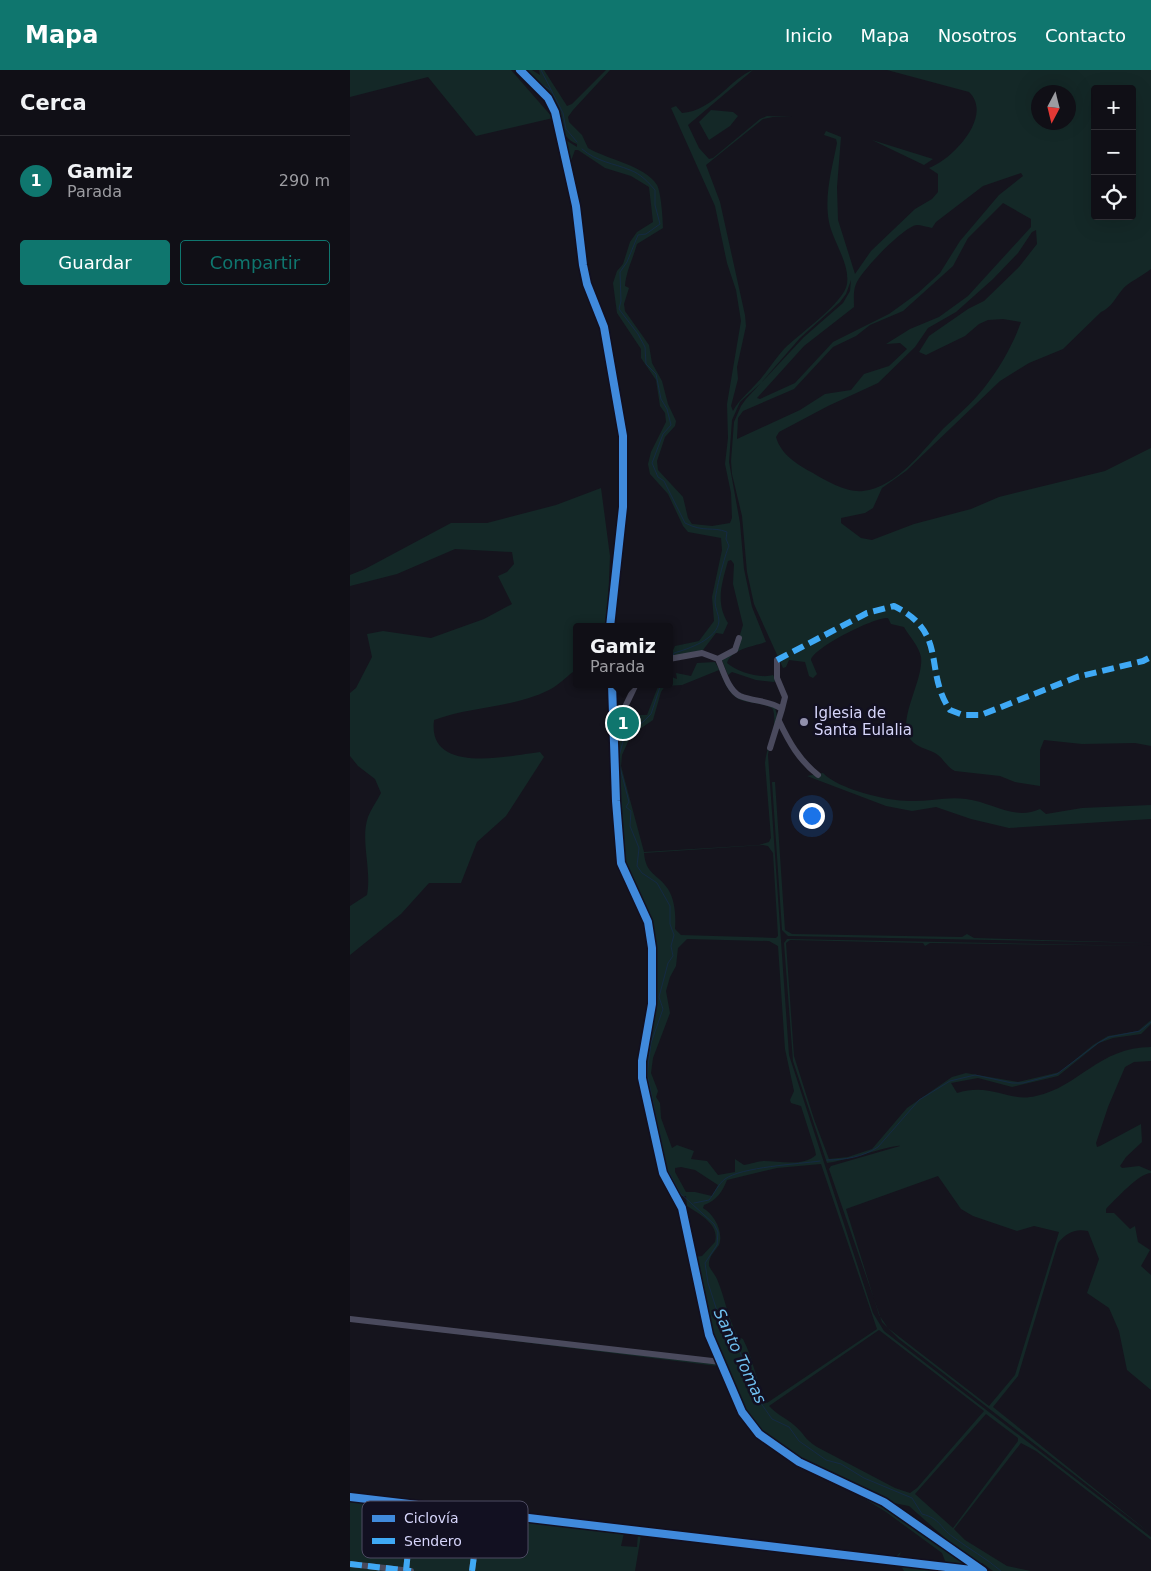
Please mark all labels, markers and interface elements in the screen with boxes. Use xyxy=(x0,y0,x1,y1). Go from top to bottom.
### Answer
text: Mapa xyxy=(25,21,98,49)
text: Inicio xyxy=(785,25,833,46)
text: Mapa xyxy=(861,25,910,46)
text: Nosotros xyxy=(938,25,1017,46)
text: Contacto xyxy=(1045,25,1126,46)
north arrow xyxy=(1031,85,1076,130)
map controls xyxy=(1091,85,1136,220)
button: + xyxy=(1091,85,1136,130)
text: Cerca xyxy=(20,91,87,115)
button: − xyxy=(1091,130,1136,175)
text: Gamiz xyxy=(67,160,133,182)
text: 1 xyxy=(30,171,42,190)
text: 290 m xyxy=(279,171,330,190)
button: locate xyxy=(1091,175,1136,220)
text: Parada xyxy=(67,182,122,201)
button: Guardar xyxy=(20,240,170,285)
button: Compartir xyxy=(180,240,330,285)
popup xyxy=(573,623,673,688)
text: Gamiz xyxy=(590,635,656,657)
text: Parada xyxy=(590,657,645,676)
pin: 1 xyxy=(607,704,639,742)
place label: Iglesia de Santa Eulalia xyxy=(814,704,912,739)
marker: Iglesia de Santa Eulalia xyxy=(798,716,810,728)
your location xyxy=(799,803,825,829)
water label: Santo Tomas xyxy=(710,1306,770,1406)
legend xyxy=(362,1501,528,1558)
text: Ciclovía xyxy=(404,1510,459,1526)
text: Sendero xyxy=(404,1533,462,1549)

